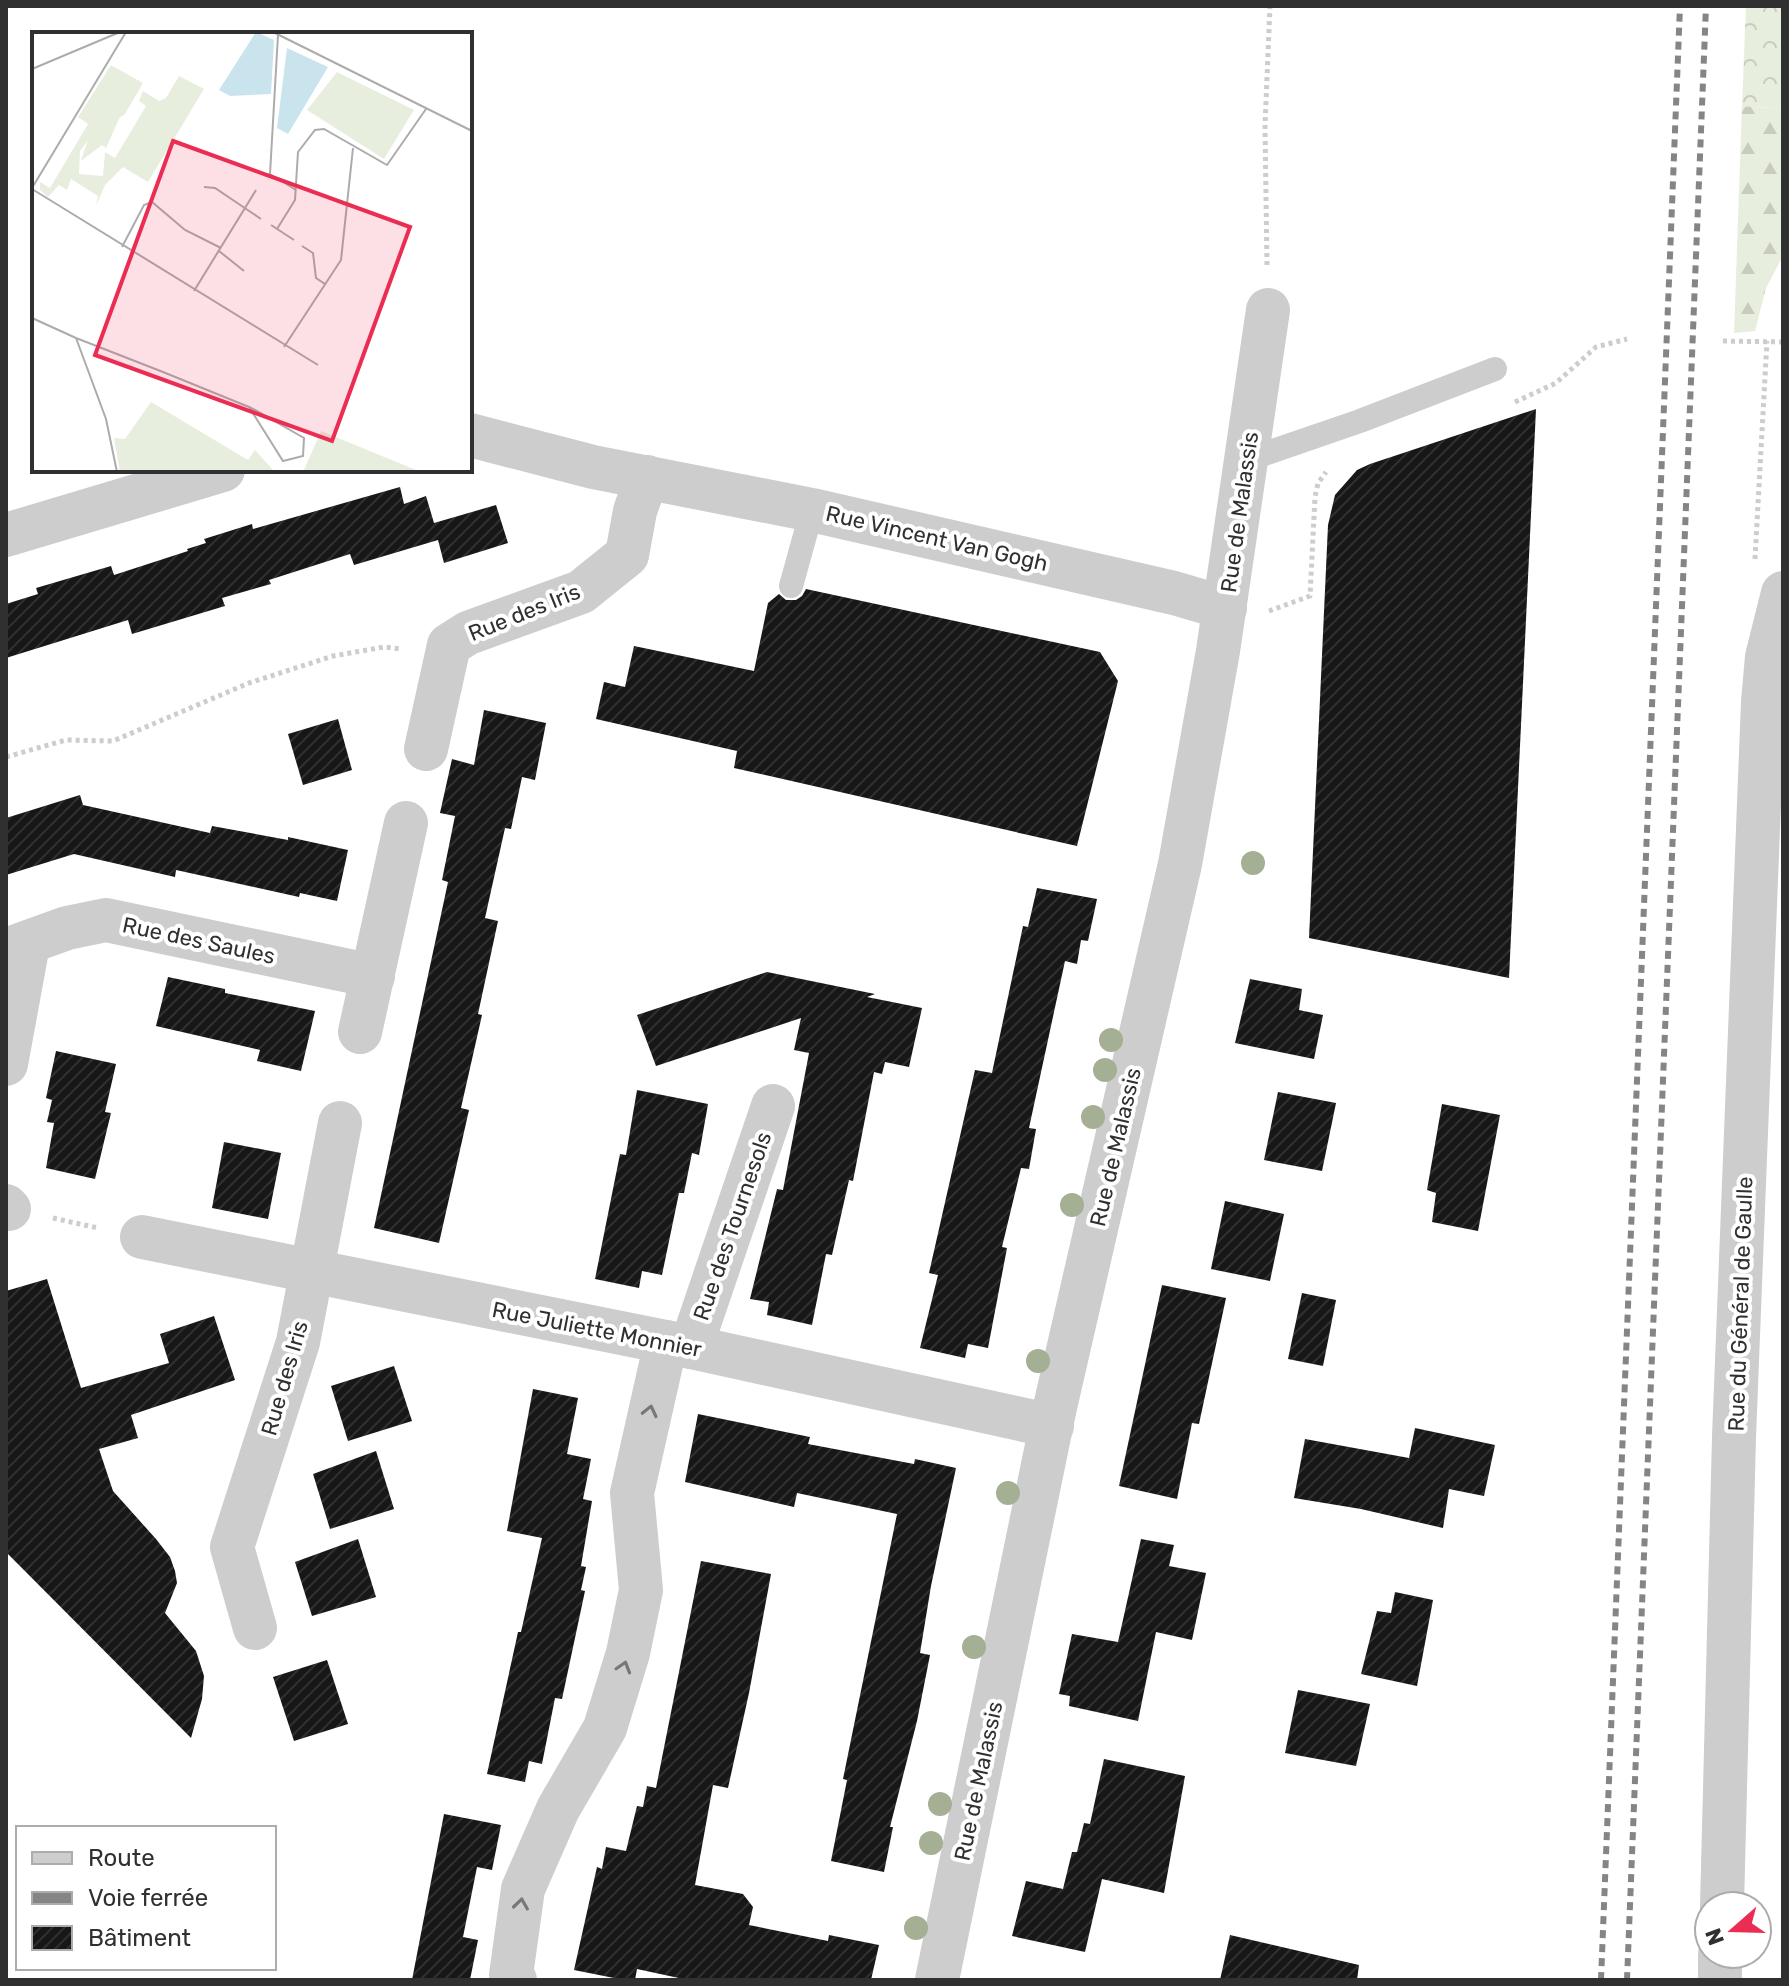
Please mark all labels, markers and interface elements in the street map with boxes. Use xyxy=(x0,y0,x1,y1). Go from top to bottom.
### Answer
inset map xyxy=(32,32,472,472)
street label: Rue de Malassis xyxy=(1215,430,1264,594)
street label: Rue Vincent Van Gogh xyxy=(823,500,1051,577)
street label: Rue des Iris xyxy=(464,578,584,647)
street label: Rue des Saules xyxy=(120,911,278,970)
street label: Rue de Malassis xyxy=(1084,1065,1147,1229)
street label: Rue des Tournesols xyxy=(688,1128,777,1324)
street label: Rue du Général de Gaulle xyxy=(1723,1176,1758,1432)
street label: Rue Juliette Monnier xyxy=(490,1296,705,1363)
street label: Rue des Iris xyxy=(255,1318,314,1439)
one-way arrow xyxy=(641,1405,658,1419)
one-way arrow xyxy=(615,1660,631,1674)
street label: Rue de Malassis xyxy=(948,1699,1009,1863)
legend xyxy=(16,1826,276,1970)
text: Route xyxy=(88,1844,155,1872)
text: Voie ferrée xyxy=(88,1884,208,1912)
north arrow xyxy=(1693,1890,1773,1970)
one-way arrow xyxy=(512,1897,529,1911)
text: Bâtiment xyxy=(88,1924,191,1952)
text: N xyxy=(1699,1925,1730,1949)

